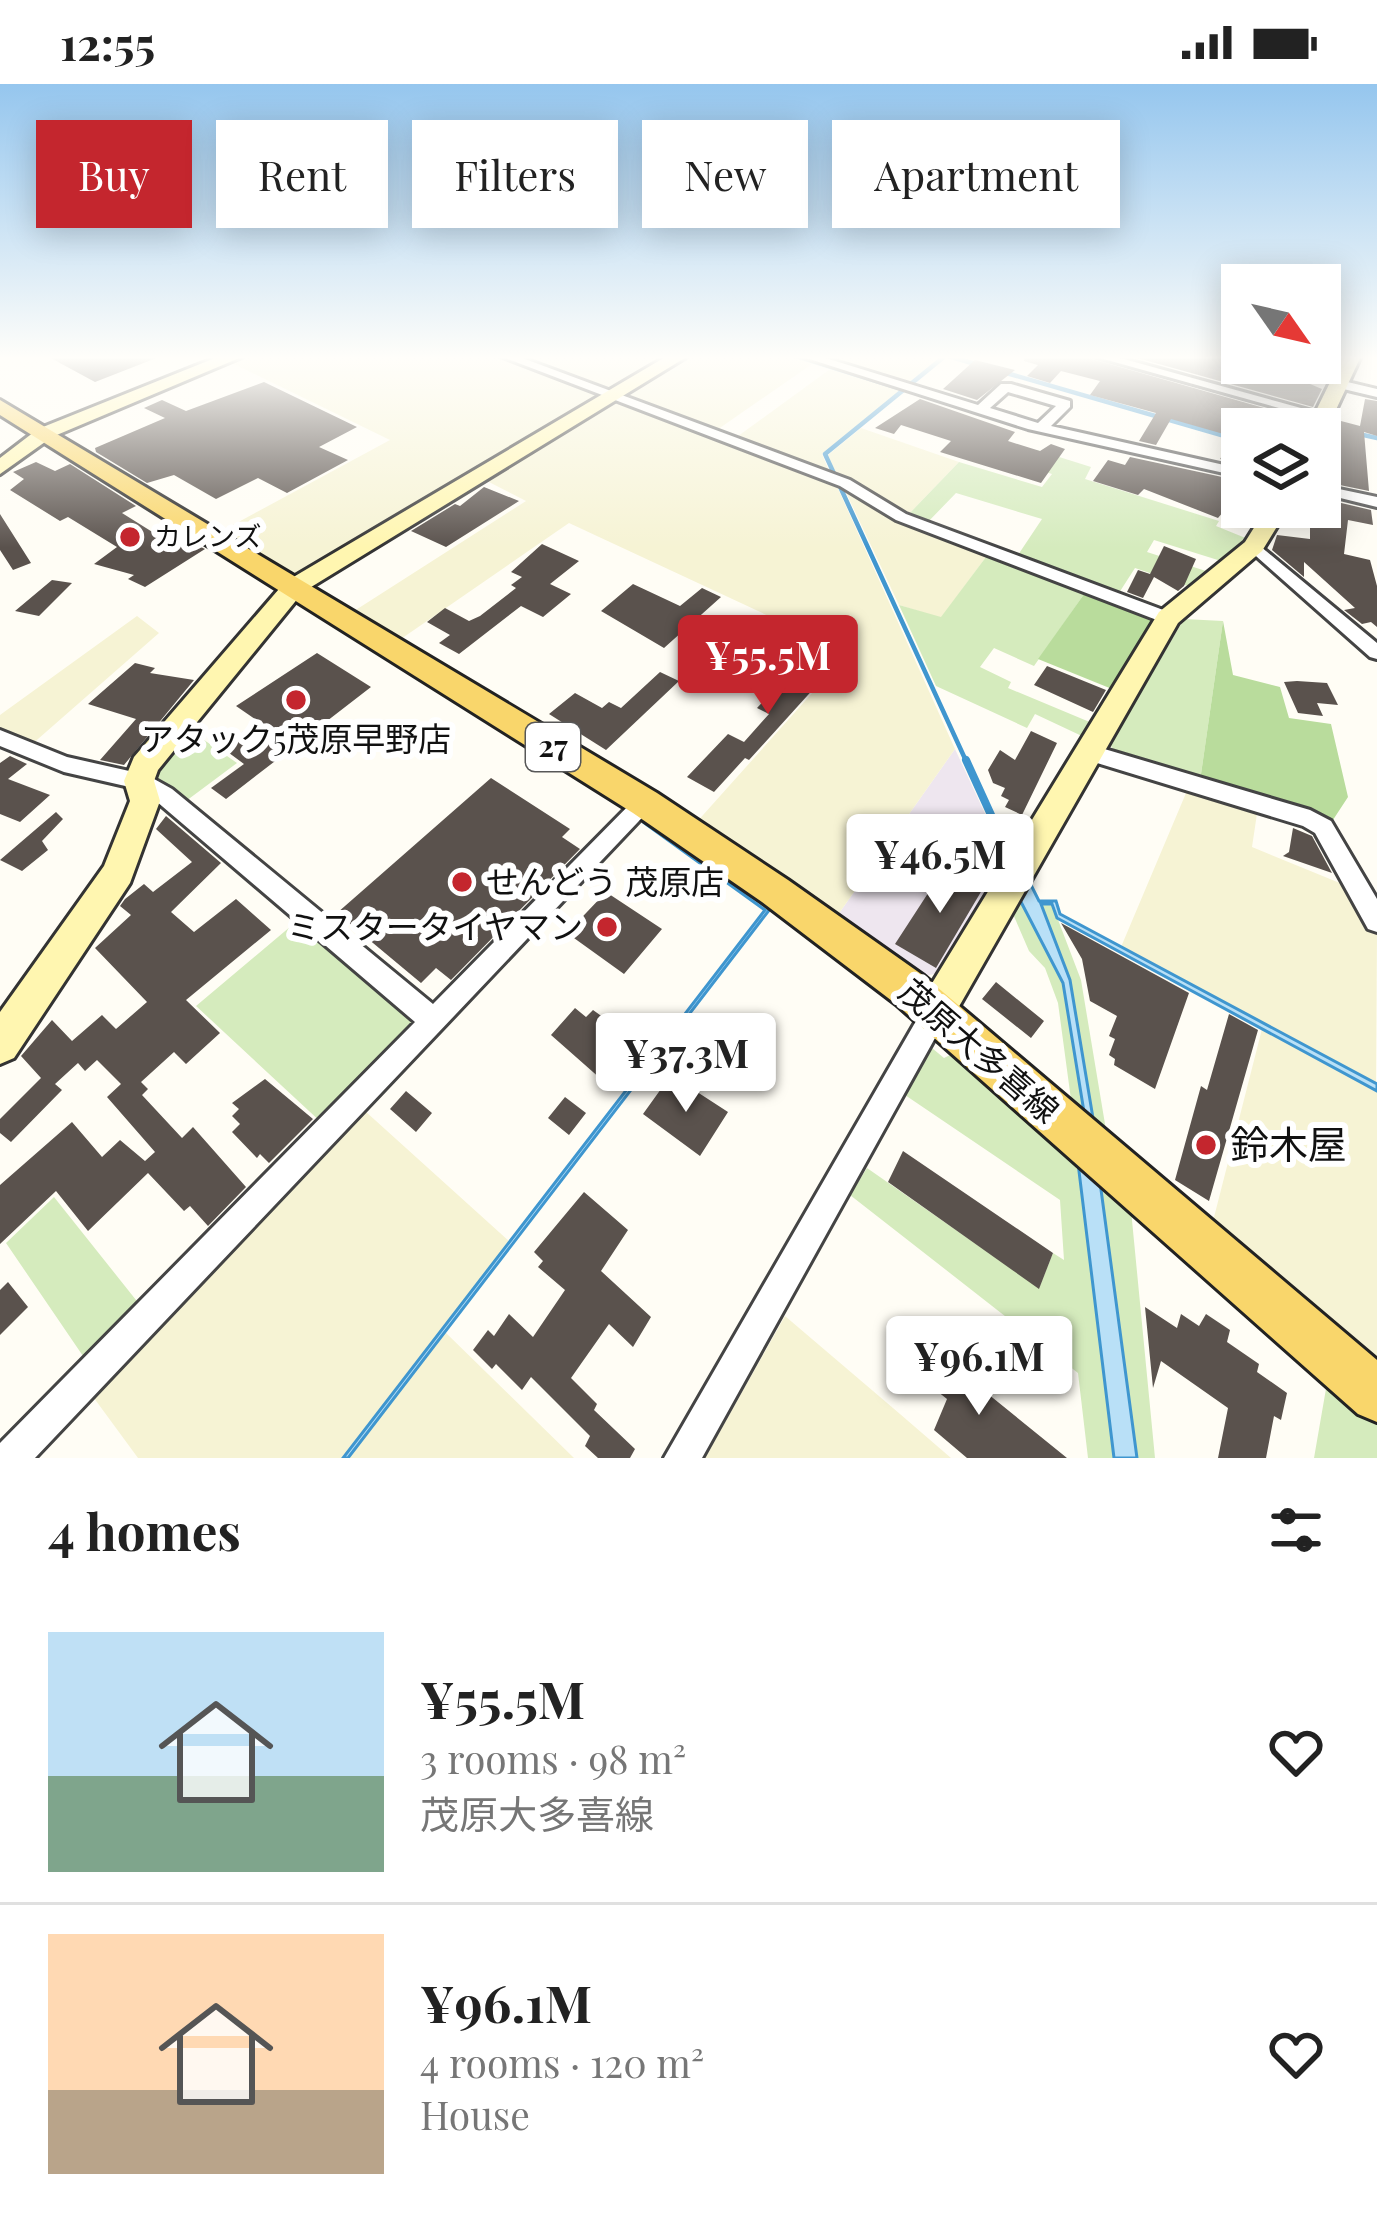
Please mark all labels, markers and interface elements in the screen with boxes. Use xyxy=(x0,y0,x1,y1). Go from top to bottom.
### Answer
text: 12:55 xyxy=(60,12,155,72)
chip: Buy xyxy=(36,120,192,228)
chip: Rent xyxy=(216,120,388,228)
chip: Filters xyxy=(412,120,618,228)
chip: New xyxy=(642,120,808,228)
chip: Apartment xyxy=(832,120,1120,228)
north arrow xyxy=(1221,264,1341,384)
map controls xyxy=(1221,264,1341,528)
button: layers xyxy=(1221,408,1341,528)
place label: カレンズ xyxy=(154,517,261,553)
marker: カレンズ xyxy=(117,524,143,550)
pin: ¥55.5M xyxy=(670,615,866,717)
text: ¥55.5M xyxy=(705,628,831,680)
marker: アタック5茂原早野店 xyxy=(283,687,309,713)
place label: アタック5茂原早野店 xyxy=(141,715,451,759)
road number: 27 xyxy=(526,723,580,771)
pin: ¥46.5M xyxy=(842,814,1038,916)
text: ¥46.5M xyxy=(874,827,1006,879)
place label: せんどう 茂原店 xyxy=(486,858,724,902)
marker: せんどう 茂原店 xyxy=(449,869,475,895)
place label: ミスタータイヤマン xyxy=(287,903,583,947)
marker: ミスタータイヤマン xyxy=(594,914,620,940)
street label: 茂原大多喜線 xyxy=(891,968,1069,1131)
pin: ¥37.3M xyxy=(588,1013,784,1115)
text: ¥37.3M xyxy=(623,1026,749,1078)
place label: 鈴木屋 xyxy=(1230,1117,1347,1169)
marker: 鈴木屋 xyxy=(1193,1132,1219,1158)
pin: ¥96.1M xyxy=(881,1316,1077,1418)
text: ¥96.1M xyxy=(913,1329,1045,1381)
text: 4 homes xyxy=(48,1496,241,1564)
icon: filters xyxy=(1263,1497,1329,1563)
text: ¥55.5M xyxy=(420,1664,585,1732)
icon: home xyxy=(144,1680,288,1824)
icon: heart xyxy=(1263,1719,1329,1785)
text: 3 rooms · 98 m² xyxy=(420,1732,686,1784)
text: 茂原大多喜線 xyxy=(420,1787,654,1839)
text: ¥96.1M xyxy=(420,1968,592,2036)
icon: home xyxy=(144,1982,288,2126)
icon: heart xyxy=(1263,2021,1329,2087)
text: 4 rooms · 120 m² xyxy=(420,2036,704,2088)
text: House xyxy=(420,2088,530,2140)

